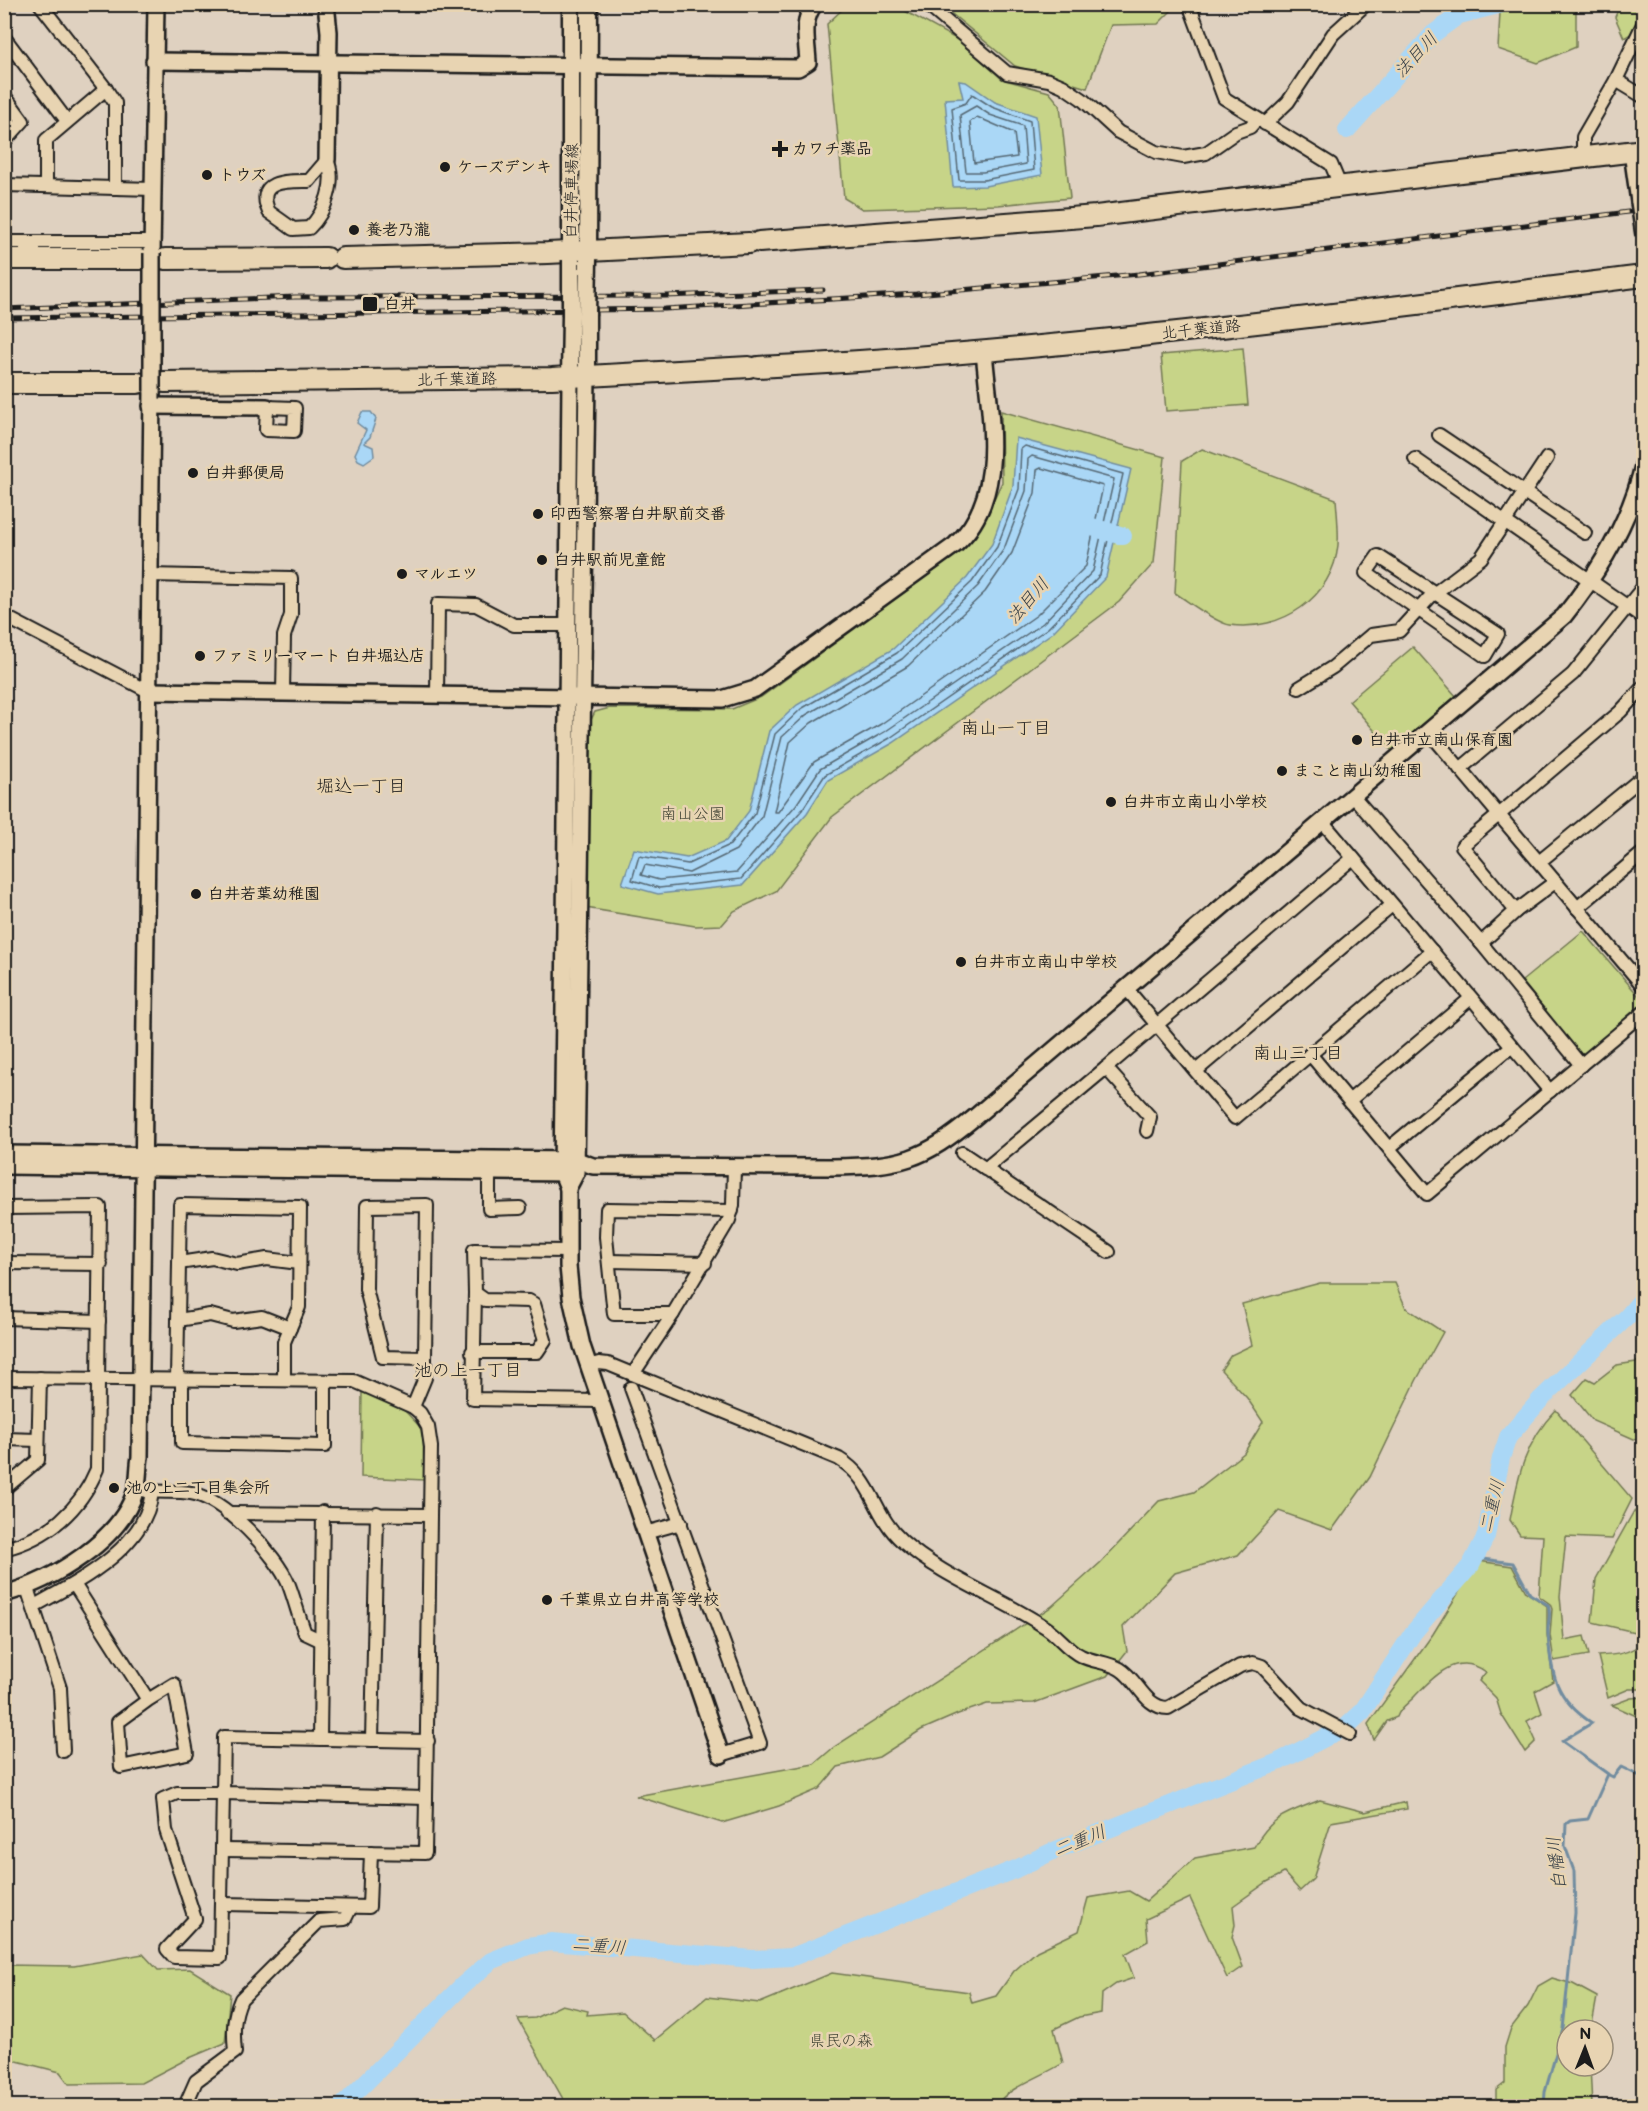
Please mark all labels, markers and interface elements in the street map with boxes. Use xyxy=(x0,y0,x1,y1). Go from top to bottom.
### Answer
water label: 法目川 xyxy=(1390,28,1442,82)
place label: カワチ薬品 xyxy=(792,140,872,159)
marker: カワチ薬品 xyxy=(773,142,787,156)
street label: 白井停車場線 xyxy=(562,143,582,239)
place label: ケーズデンキ xyxy=(457,158,552,177)
marker: ケーズデンキ xyxy=(438,160,452,174)
place label: トウズ xyxy=(219,166,266,185)
marker: トウズ xyxy=(200,168,214,182)
place label: 養老乃瀧 xyxy=(366,221,430,240)
marker: 養老乃瀧 xyxy=(347,223,361,237)
marker: 白井 xyxy=(361,295,379,313)
place label: 白井 xyxy=(384,295,416,314)
street label: 北千葉道路 xyxy=(1160,316,1242,344)
street label: 北千葉道路 xyxy=(417,370,497,390)
place label: 白井郵便局 xyxy=(205,464,285,483)
marker: 白井郵便局 xyxy=(186,466,200,480)
place label: 印西警察署白井駅前交番 xyxy=(550,505,726,524)
marker: 印西警察署白井駅前交番 xyxy=(531,507,545,521)
place label: 白井駅前児童館 xyxy=(554,551,666,570)
marker: 白井駅前児童館 xyxy=(535,553,549,567)
place label: マルエツ xyxy=(414,565,478,584)
marker: マルエツ xyxy=(395,567,409,581)
water label: 法目川 xyxy=(1002,574,1054,628)
place label: ファミリーマート 白井堀込店 xyxy=(212,647,425,666)
marker: ファミリーマート 白井堀込店 xyxy=(193,649,207,663)
district label: 南山一丁目 xyxy=(961,718,1051,739)
place label: 白井市立南山保育園 xyxy=(1369,731,1513,750)
marker: 白井市立南山保育園 xyxy=(1350,733,1364,747)
place label: まこと南山幼稚園 xyxy=(1294,762,1422,781)
marker: まこと南山幼稚園 xyxy=(1275,764,1289,778)
district label: 堀込一丁目 xyxy=(316,776,406,797)
place label: 白井市立南山小学校 xyxy=(1123,793,1267,812)
marker: 白井市立南山小学校 xyxy=(1104,795,1118,809)
park label: 南山公園 xyxy=(661,805,725,824)
place label: 白井若葉幼稚園 xyxy=(208,885,320,904)
marker: 白井若葉幼稚園 xyxy=(189,887,203,901)
place label: 白井市立南山中学校 xyxy=(973,953,1117,972)
marker: 白井市立南山中学校 xyxy=(954,955,968,969)
district label: 南山三丁目 xyxy=(1253,1043,1343,1064)
district label: 池の上一丁目 xyxy=(414,1360,522,1381)
water label: 二重川 xyxy=(1475,1477,1509,1535)
place label: 池の上二丁目集会所 xyxy=(126,1479,270,1498)
marker: 池の上二丁目集会所 xyxy=(107,1481,121,1495)
place label: 千葉県立白井高等学校 xyxy=(559,1591,719,1610)
marker: 千葉県立白井高等学校 xyxy=(540,1593,554,1607)
water label: 二重川 xyxy=(1051,1821,1109,1861)
water label: 白幡川 xyxy=(1543,1835,1571,1891)
water label: 二重川 xyxy=(571,1933,627,1959)
north arrow xyxy=(1555,2018,1615,2078)
text: N xyxy=(1579,2025,1591,2044)
park label: 県民の森 xyxy=(809,2032,873,2051)

